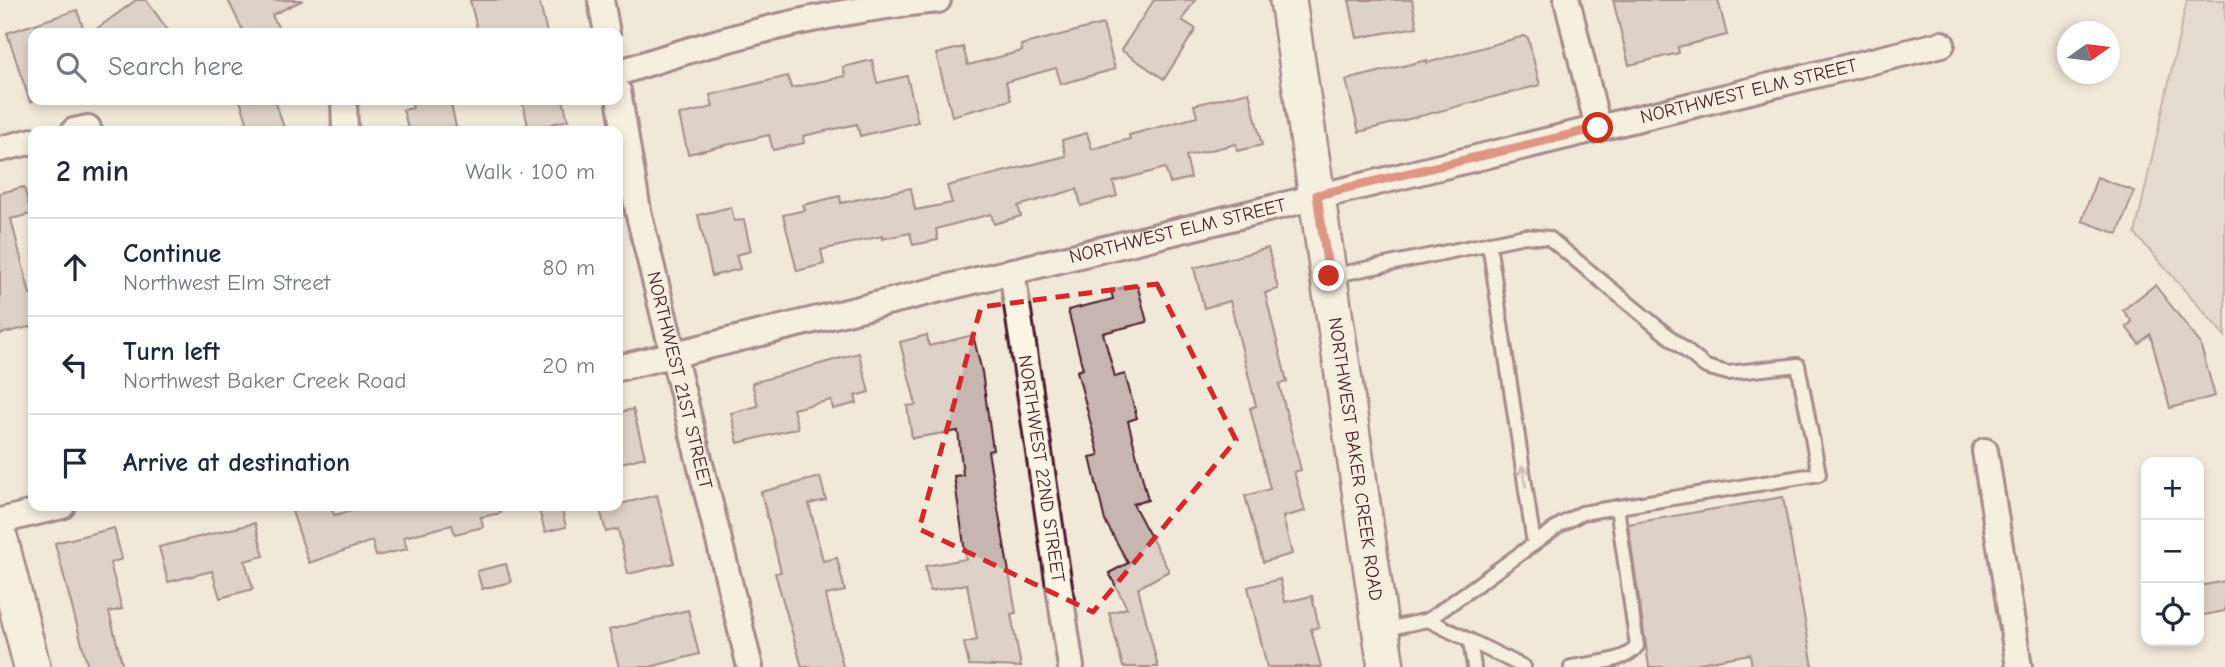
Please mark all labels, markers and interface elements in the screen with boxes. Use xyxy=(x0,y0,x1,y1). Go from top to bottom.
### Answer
north arrow xyxy=(2057,21,2120,84)
search box xyxy=(28,28,623,105)
icon: search xyxy=(52,48,90,86)
text: Search here xyxy=(108,52,243,82)
street label: NORTHWEST ELM STREET xyxy=(1638,54,1859,128)
route start xyxy=(1582,112,1613,143)
text: 2 min xyxy=(56,154,129,189)
text: Walk · 100 m xyxy=(465,158,595,185)
street label: NORTHWEST ELM STREET xyxy=(1067,194,1288,268)
text: Continue xyxy=(123,239,221,269)
icon: ahead xyxy=(56,248,94,286)
text: 80 m xyxy=(542,254,595,281)
route end xyxy=(1313,260,1344,291)
text: Northwest Elm Street xyxy=(123,269,330,296)
street label: NORTHWEST 21ST STREET xyxy=(642,269,717,491)
street label: NORTHWEST BAKER CREEK ROAD xyxy=(1324,316,1387,602)
text: Turn left xyxy=(123,337,220,367)
icon: left xyxy=(56,346,94,384)
text: 20 m xyxy=(542,352,595,379)
street label: NORTHWEST 22ND STREET xyxy=(1014,354,1069,584)
text: Northwest Baker Creek Road xyxy=(123,367,406,394)
icon: arrive xyxy=(56,444,94,482)
text: Arrive at destination xyxy=(123,448,350,478)
map controls xyxy=(2141,457,2204,646)
button: + xyxy=(2141,457,2204,520)
one-way arrow xyxy=(1517,465,1530,488)
button: − xyxy=(2141,520,2204,583)
button: locate xyxy=(2141,583,2204,646)

